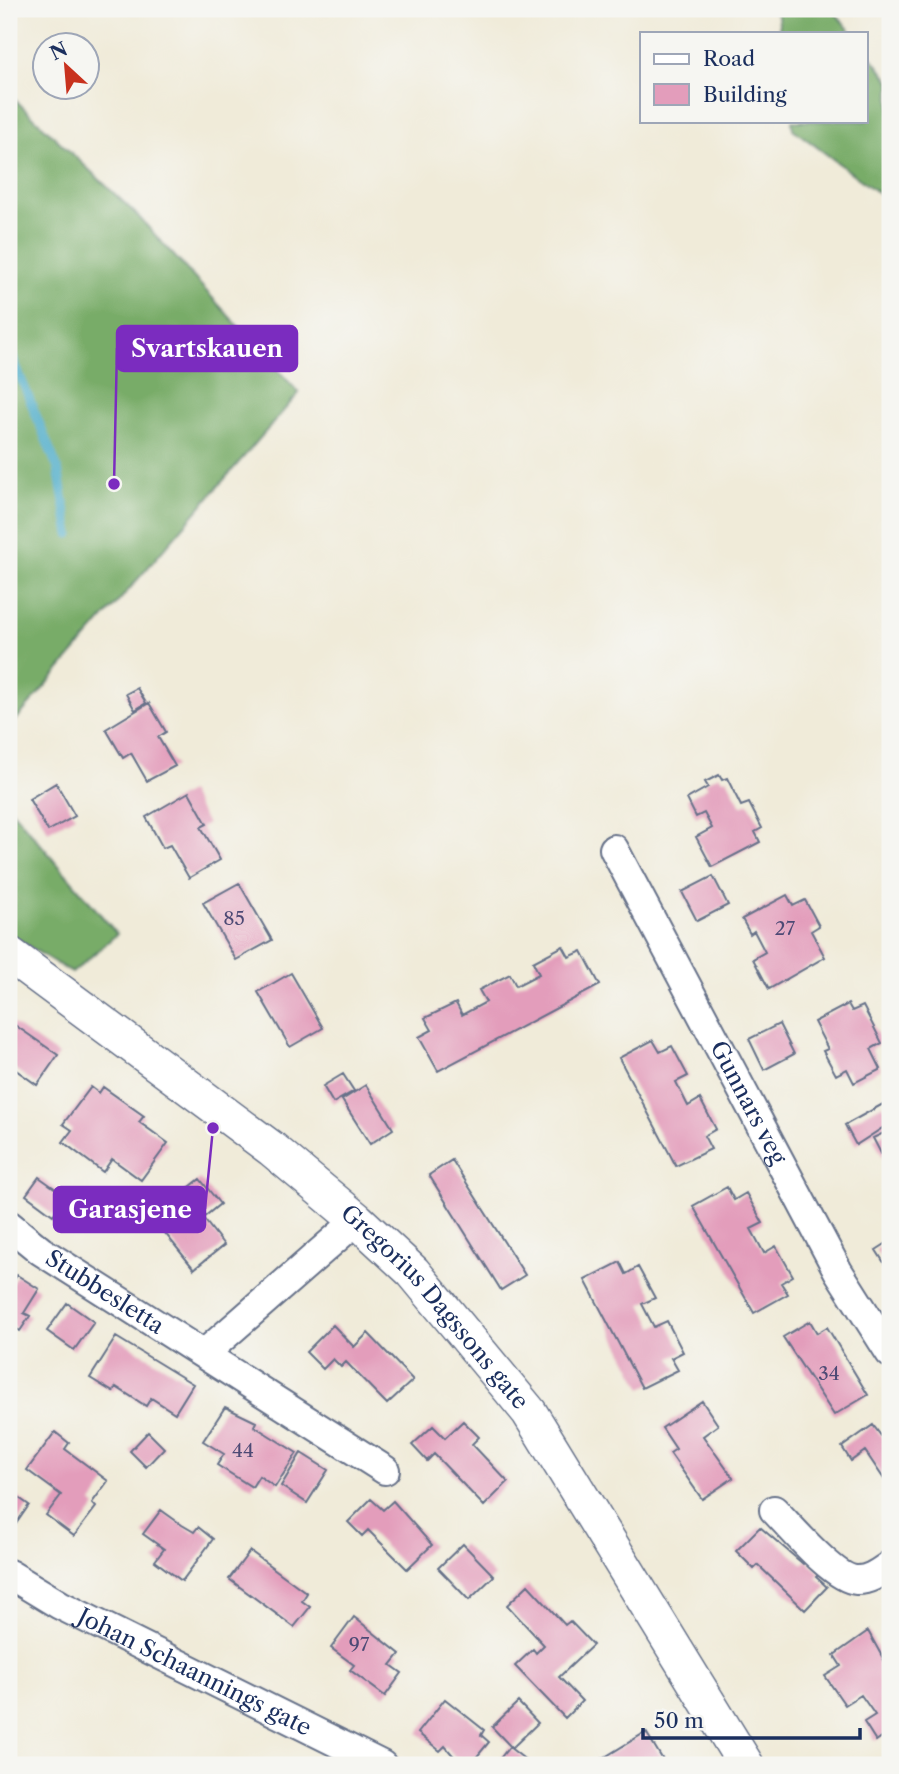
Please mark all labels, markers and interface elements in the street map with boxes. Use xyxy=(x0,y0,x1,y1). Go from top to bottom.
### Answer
north arrow xyxy=(32,32,102,102)
legend xyxy=(640,32,867,122)
text: N xyxy=(46,37,71,65)
text: Road xyxy=(703,46,755,71)
text: Building xyxy=(703,82,788,107)
callout: Svartskauen xyxy=(117,326,297,371)
text: Svartskauen xyxy=(131,334,283,363)
house number: 85 xyxy=(223,907,245,930)
house number: 27 xyxy=(775,917,796,940)
street label: Gunnars veg xyxy=(704,1036,793,1170)
callout: Garasjene xyxy=(54,1187,205,1232)
text: Garasjene xyxy=(68,1195,192,1224)
street label: Gregorius Dagssons gate xyxy=(335,1199,535,1415)
street label: Stubbesletta xyxy=(40,1244,170,1340)
house number: 34 xyxy=(818,1362,840,1385)
house number: 44 xyxy=(232,1439,254,1462)
street label: Johan Schaannings gate xyxy=(70,1601,316,1742)
house number: 97 xyxy=(349,1633,370,1656)
scale bar xyxy=(643,1697,860,1741)
text: 50 m xyxy=(654,1708,704,1733)

